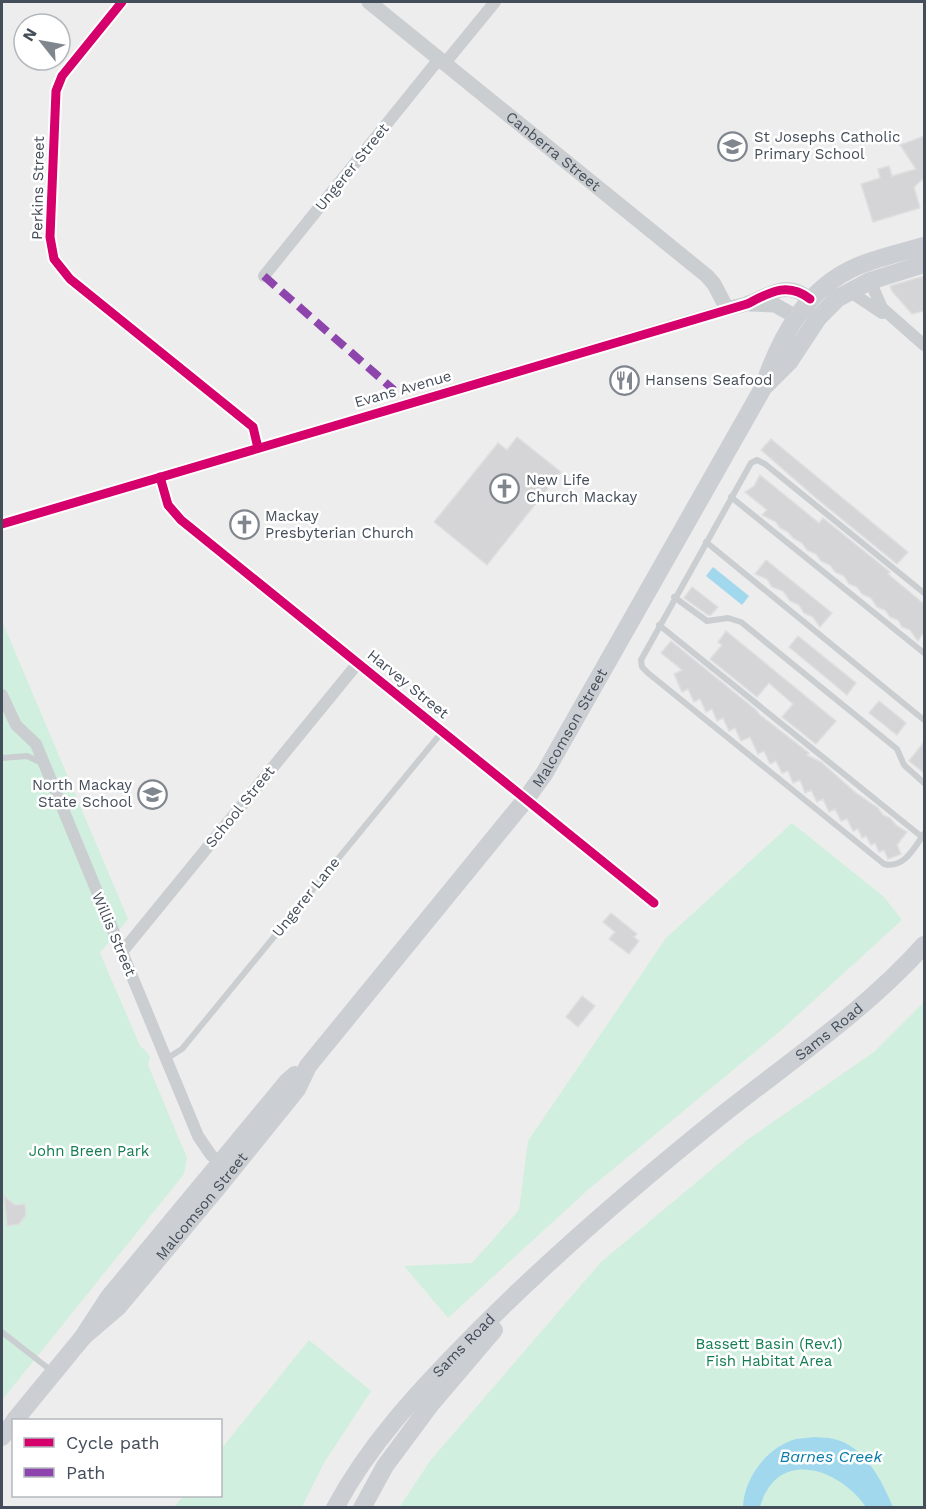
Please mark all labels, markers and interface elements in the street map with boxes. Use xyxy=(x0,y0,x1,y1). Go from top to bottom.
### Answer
north arrow xyxy=(12,12,72,72)
text: N xyxy=(18,25,41,45)
street label: Canberra Street xyxy=(502,108,605,195)
street label: Ungerer Street xyxy=(311,119,393,214)
place label: St Josephs Catholic Primary School xyxy=(754,128,900,163)
school or university icon: St Josephs Catholic Primary School xyxy=(717,130,749,162)
street label: Perkins Street xyxy=(28,135,48,240)
restaurant icon: Hansens Seafood xyxy=(608,364,640,396)
street label: Evans Avenue xyxy=(352,367,454,411)
place label: Hansens Seafood xyxy=(645,371,772,389)
place label: New Life Church Mackay xyxy=(526,471,638,506)
church icon: New Life Church Mackay xyxy=(489,473,521,505)
place label: Mackay Presbyterian Church xyxy=(265,507,414,542)
church icon: Mackay Presbyterian Church xyxy=(228,509,260,541)
street label: Harvey Street xyxy=(364,646,453,723)
street label: Malcomson Street xyxy=(528,665,611,791)
street label: School Street xyxy=(202,762,279,851)
place label: North Mackay State School xyxy=(32,776,132,811)
school or university icon: North Mackay State School xyxy=(137,778,169,810)
street label: Ungerer Lane xyxy=(268,854,344,940)
street label: Willis Street xyxy=(88,889,140,979)
street label: Sams Road xyxy=(792,999,867,1064)
park label: John Breen Park xyxy=(29,1142,150,1160)
street label: Malcomson Street xyxy=(152,1148,252,1264)
street label: Sams Road xyxy=(429,1310,499,1381)
park label: Bassett Basin (Rev.1) Fish Habitat Area xyxy=(695,1335,843,1370)
legend xyxy=(12,1419,222,1497)
text: Cycle path xyxy=(66,1432,160,1453)
water label: Barnes Creek xyxy=(780,1447,883,1466)
text: Path xyxy=(66,1462,106,1483)

